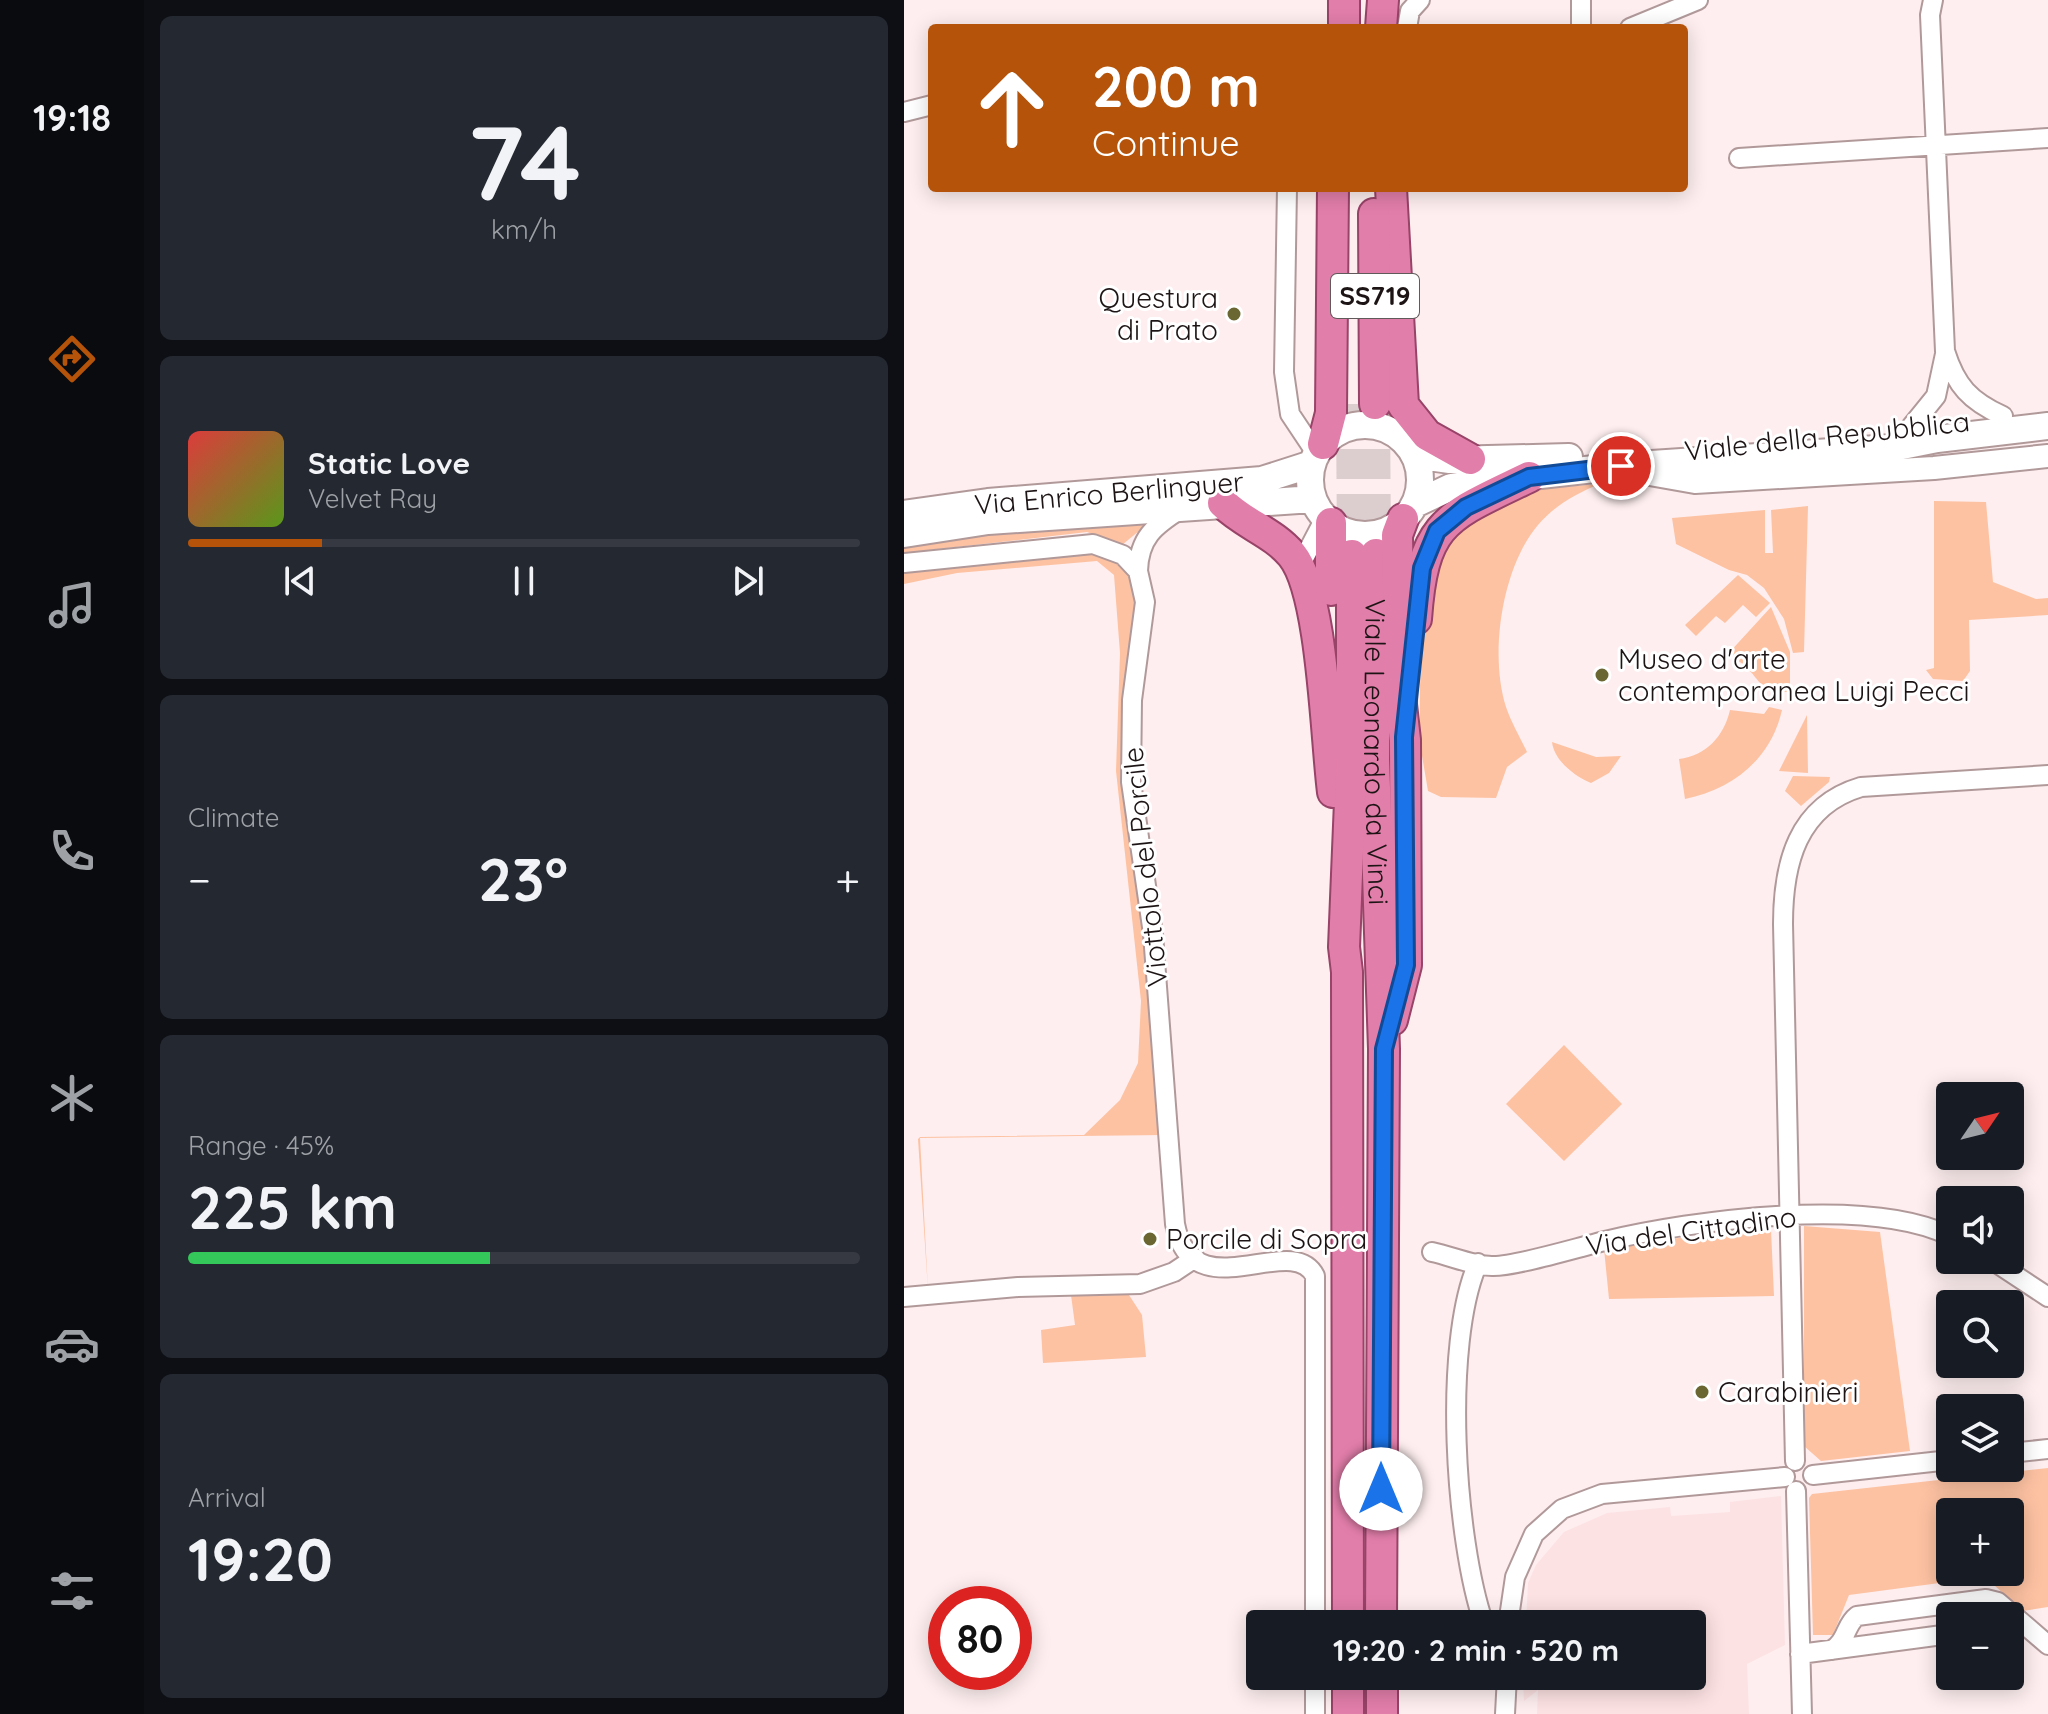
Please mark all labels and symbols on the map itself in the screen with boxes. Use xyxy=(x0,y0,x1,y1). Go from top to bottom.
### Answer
road number: SS719 xyxy=(1331,274,1419,318)
place label: Questura di Prato xyxy=(1099,280,1218,347)
marker: Questura di Prato xyxy=(1225,305,1243,323)
street label: Viale della Repubblica xyxy=(1683,403,1971,468)
pin xyxy=(1587,432,1655,500)
street label: Via Enrico Berlinguer xyxy=(973,463,1245,522)
street label: Viale Leonardo da Vinci xyxy=(1357,598,1397,906)
place label: Museo d'arte contemporanea Luigi Pecci xyxy=(1618,641,1970,708)
marker: Museo d'arte contemporanea Luigi Pecci xyxy=(1593,666,1611,684)
street label: Viottolo del Porcile xyxy=(1115,745,1174,989)
north arrow xyxy=(1936,1082,2024,1170)
street label: Via del Cittadino xyxy=(1583,1198,1799,1263)
place label: Porcile di Sopra xyxy=(1166,1221,1367,1256)
marker: Porcile di Sopra xyxy=(1141,1230,1159,1248)
place label: Carabinieri xyxy=(1718,1374,1858,1409)
marker: Carabinieri xyxy=(1693,1383,1711,1401)
position arrow xyxy=(1339,1447,1423,1531)
speed limit sign: 80 xyxy=(928,1586,1032,1690)

